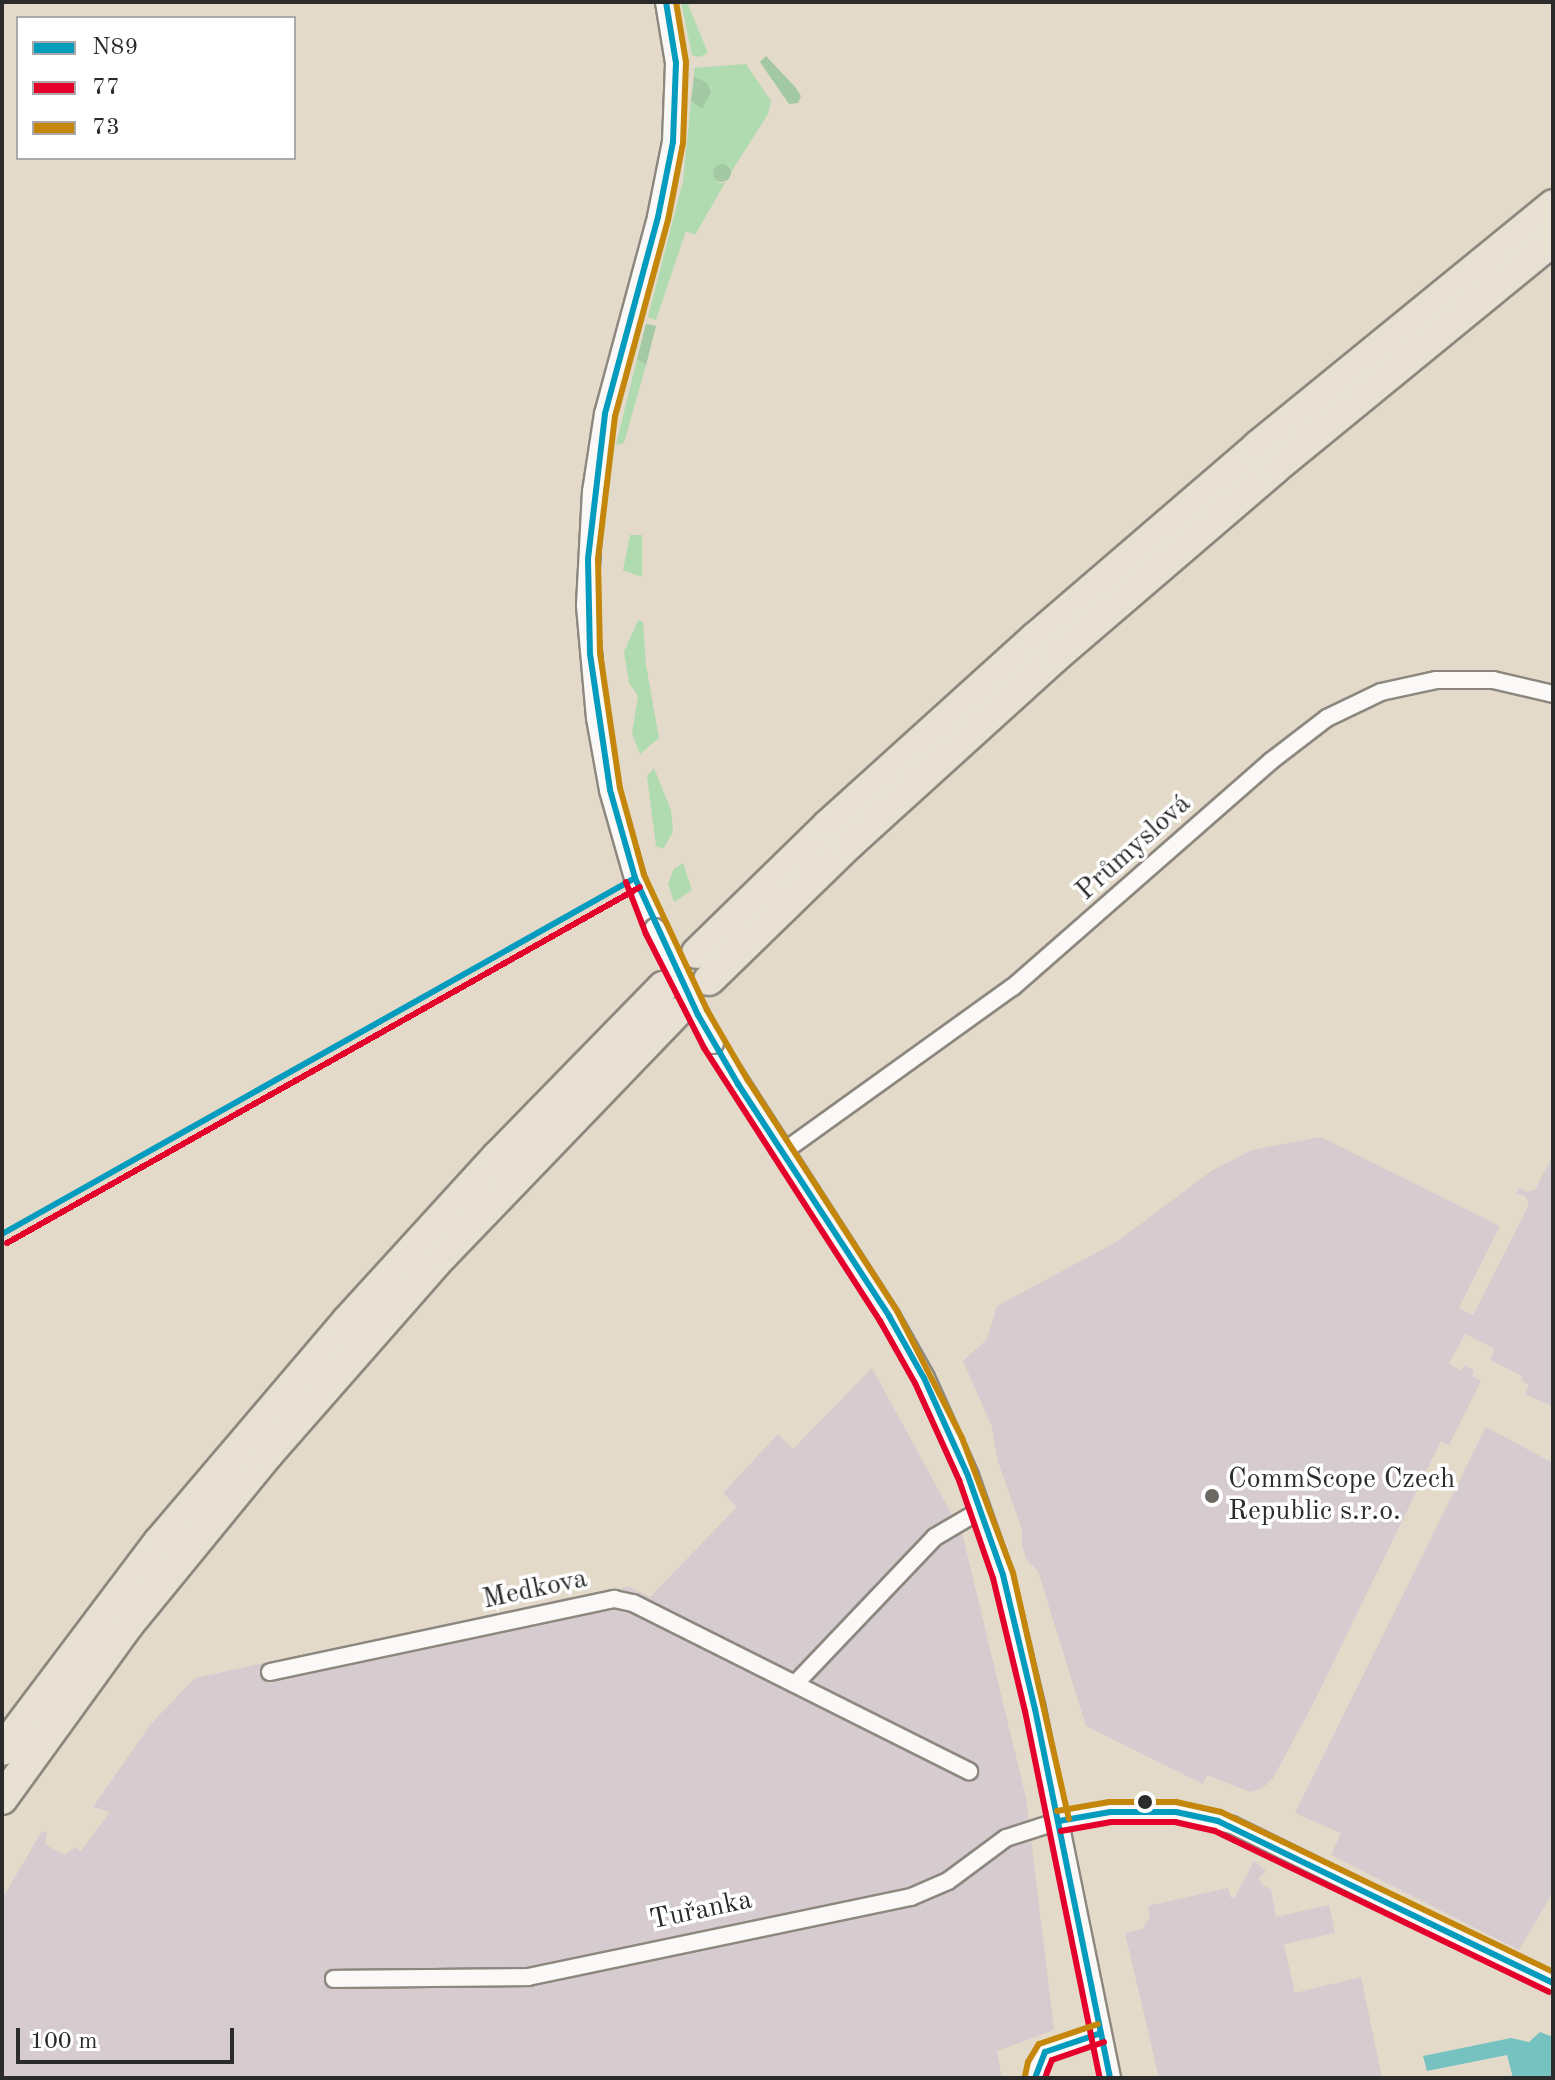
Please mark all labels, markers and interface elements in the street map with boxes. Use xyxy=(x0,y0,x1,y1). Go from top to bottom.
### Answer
legend xyxy=(16,16,296,160)
text: N89 xyxy=(92,36,138,60)
text: 77 xyxy=(92,76,120,100)
text: 73 xyxy=(92,116,120,140)
street label: Průmyslová xyxy=(1070,788,1198,908)
place label: CommScope Czech Republic s.r.o. xyxy=(1228,1463,1455,1529)
marker: CommScope Czech Republic s.r.o. xyxy=(1203,1487,1221,1505)
street label: Medkova xyxy=(480,1563,590,1617)
unlabelled marker xyxy=(1137,1794,1153,1810)
street label: Tuřanka xyxy=(647,1884,755,1938)
scale bar xyxy=(20,2012,238,2062)
text: 100 m xyxy=(30,2030,98,2054)

